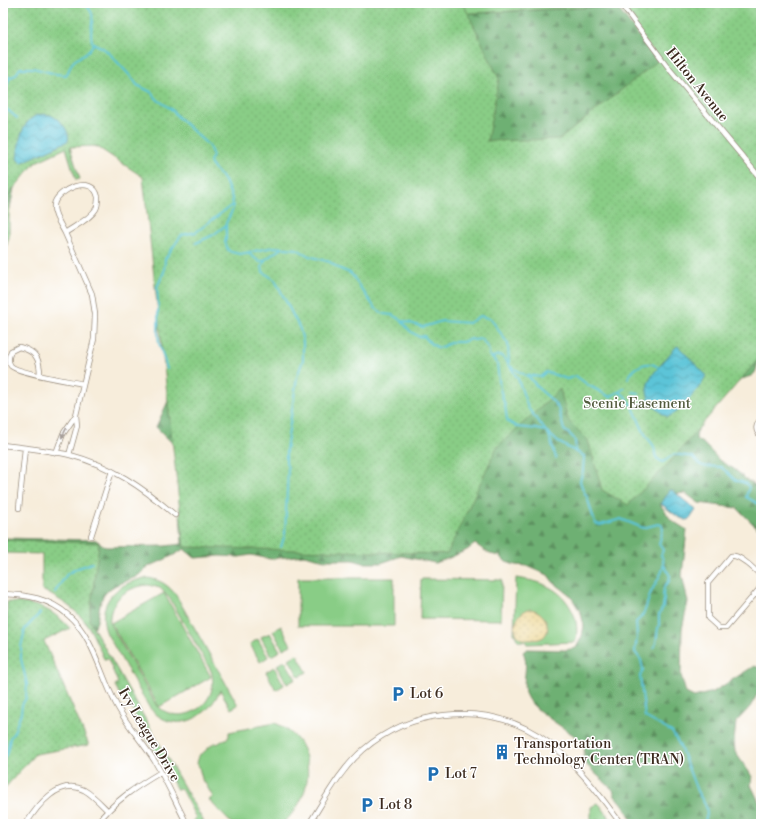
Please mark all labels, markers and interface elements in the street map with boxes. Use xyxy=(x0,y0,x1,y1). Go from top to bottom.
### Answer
street label: Hilton Avenue xyxy=(662,44,732,126)
park label: Scenic Easement xyxy=(583,395,691,413)
one-way arrow xyxy=(61,427,67,439)
street label: Ivy League Drive xyxy=(114,685,184,785)
parking icon: Lot 6 xyxy=(389,685,407,703)
place label: Lot 6 xyxy=(410,685,444,703)
place label: Transportation Technology Center (TRAN) xyxy=(514,735,684,769)
building icon: Transportation Technology Center (TRAN) xyxy=(493,743,511,761)
parking icon: Lot 7 xyxy=(424,765,442,783)
place label: Lot 7 xyxy=(445,765,477,783)
parking icon: Lot 8 xyxy=(358,796,376,814)
place label: Lot 8 xyxy=(379,796,412,814)

